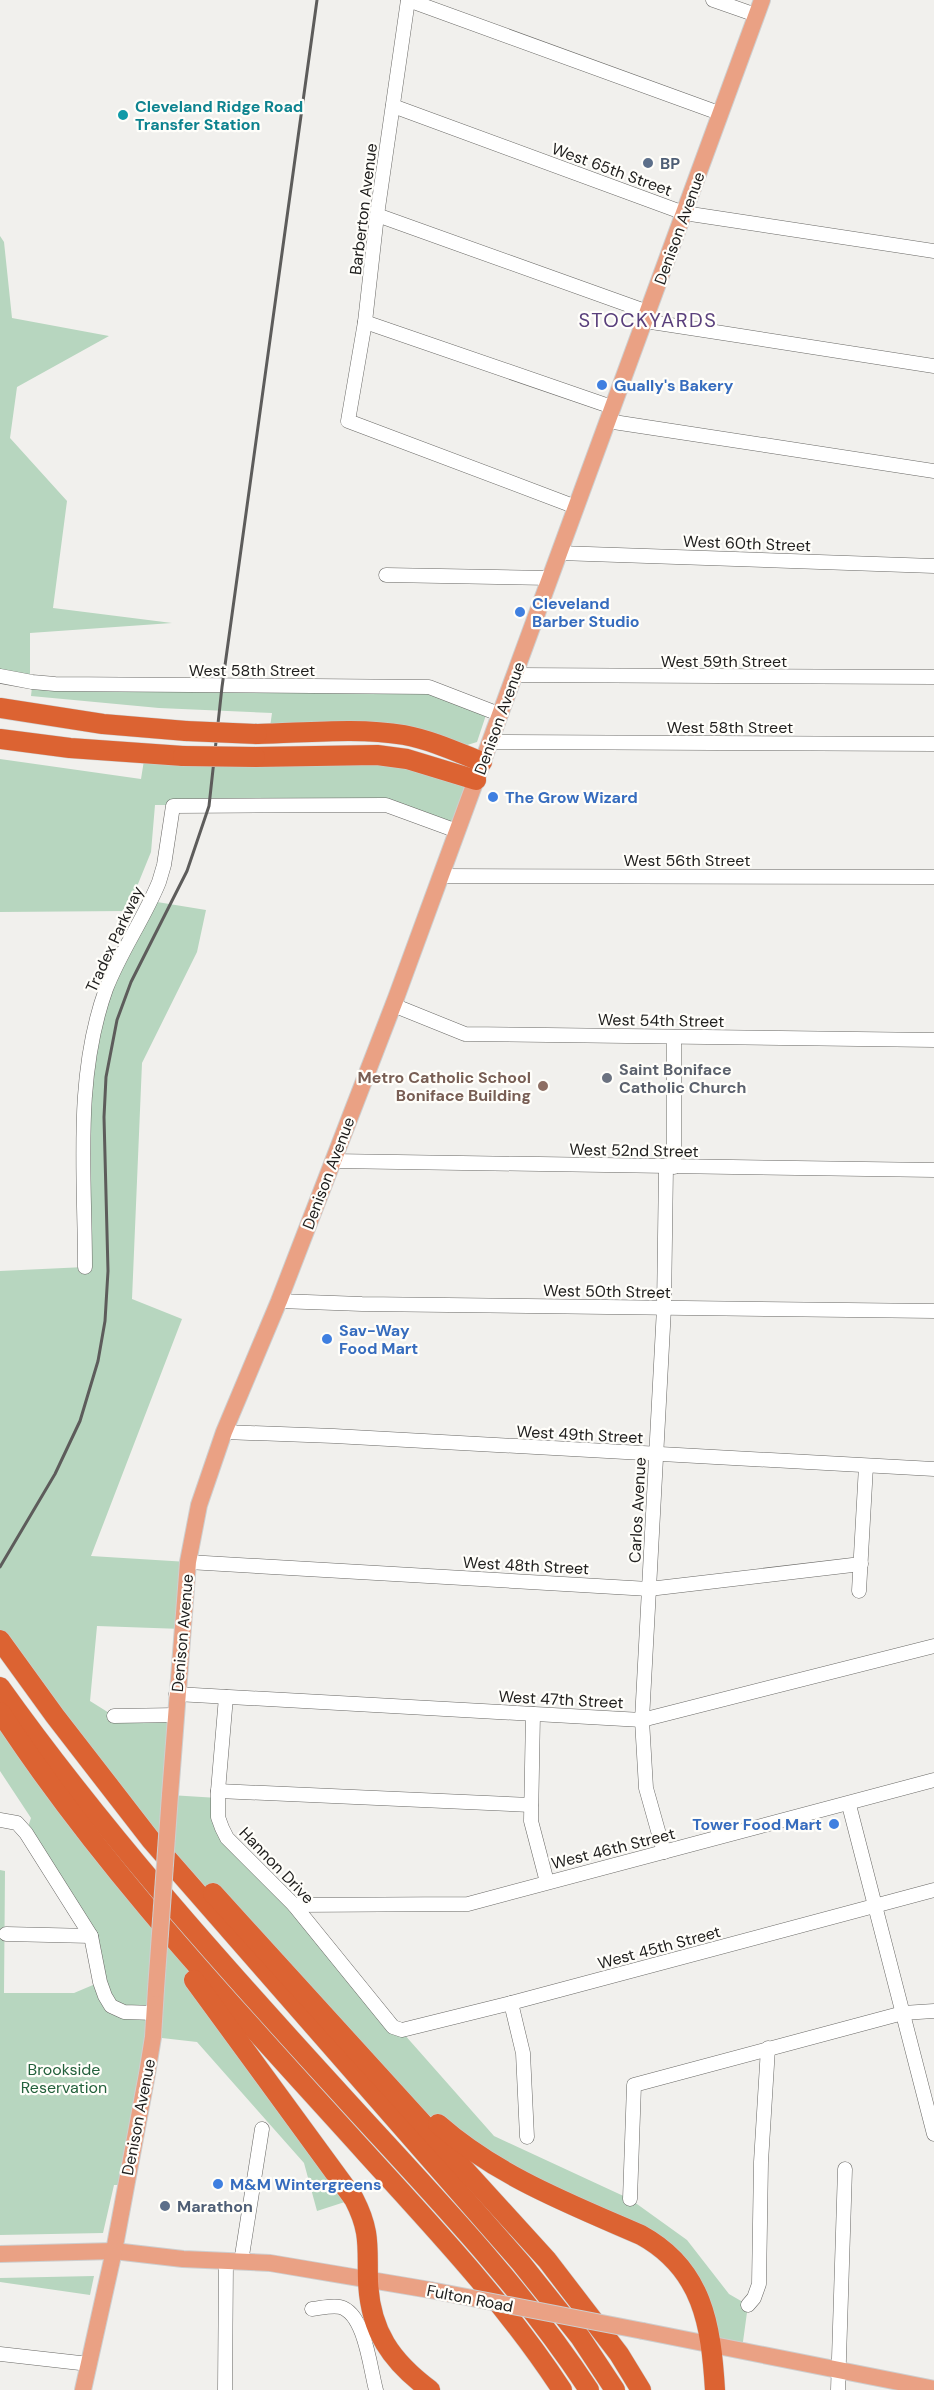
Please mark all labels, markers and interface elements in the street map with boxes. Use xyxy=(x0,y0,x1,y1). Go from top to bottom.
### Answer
place label: Cleveland Ridge Road Transfer Station xyxy=(135,96,303,135)
marker: Cleveland Ridge Road Transfer Station xyxy=(116,108,130,122)
street label: West 65th Street xyxy=(549,138,675,201)
street label: Barberton Avenue xyxy=(345,142,382,276)
place label: BP xyxy=(660,153,680,174)
marker: BP xyxy=(641,156,655,170)
street label: Denison Avenue xyxy=(649,169,710,287)
district label: STOCKYARDS xyxy=(579,307,717,333)
place label: Gually's Bakery xyxy=(614,375,734,396)
marker: Gually's Bakery xyxy=(595,378,609,392)
street label: West 60th Street xyxy=(683,531,811,556)
place label: Cleveland Barber Studio xyxy=(532,593,640,632)
marker: Cleveland Barber Studio xyxy=(513,605,527,619)
street label: West 59th Street xyxy=(661,651,787,672)
street label: Denison Avenue xyxy=(469,659,530,777)
street label: West 58th Street xyxy=(189,660,315,681)
street label: West 58th Street xyxy=(667,717,793,738)
place label: The Grow Wizard xyxy=(505,787,638,808)
marker: The Grow Wizard xyxy=(486,790,500,804)
street label: West 56th Street xyxy=(624,850,750,871)
street label: Tradex Parkway xyxy=(81,883,148,996)
street label: West 54th Street xyxy=(598,1009,724,1032)
place label: Saint Boniface Catholic Church xyxy=(619,1059,746,1098)
place label: Metro Catholic School Boniface Building xyxy=(358,1067,531,1106)
marker: Saint Boniface Catholic Church xyxy=(600,1071,614,1085)
marker: Metro Catholic School Boniface Building xyxy=(536,1079,550,1093)
street label: Denison Avenue xyxy=(297,1114,359,1232)
street label: West 52nd Street xyxy=(569,1139,699,1162)
street label: West 50th Street xyxy=(543,1280,671,1303)
place label: Sav-Way Food Mart xyxy=(339,1320,418,1359)
marker: Sav-Way Food Mart xyxy=(320,1332,334,1346)
street label: West 49th Street xyxy=(516,1421,644,1448)
street label: Carlos Avenue xyxy=(624,1457,651,1563)
street label: West 48th Street xyxy=(462,1552,590,1579)
street label: Denison Avenue xyxy=(167,1573,198,1693)
street label: West 47th Street xyxy=(498,1686,624,1713)
place label: Tower Food Mart xyxy=(692,1814,822,1835)
marker: Tower Food Mart xyxy=(827,1817,841,1831)
street label: Hannon Drive xyxy=(235,1823,319,1908)
street label: West 46th Street xyxy=(549,1823,677,1874)
street label: West 45th Street xyxy=(595,1921,723,1974)
street label: Denison Avenue xyxy=(117,2057,160,2177)
park label: Brookside Reservation xyxy=(21,2059,107,2098)
place label: M&M Wintergreens xyxy=(230,2174,381,2195)
marker: M&M Wintergreens xyxy=(211,2177,225,2191)
place label: Marathon xyxy=(177,2196,253,2217)
marker: Marathon xyxy=(158,2199,172,2213)
street label: Fulton Road xyxy=(425,2280,515,2317)

